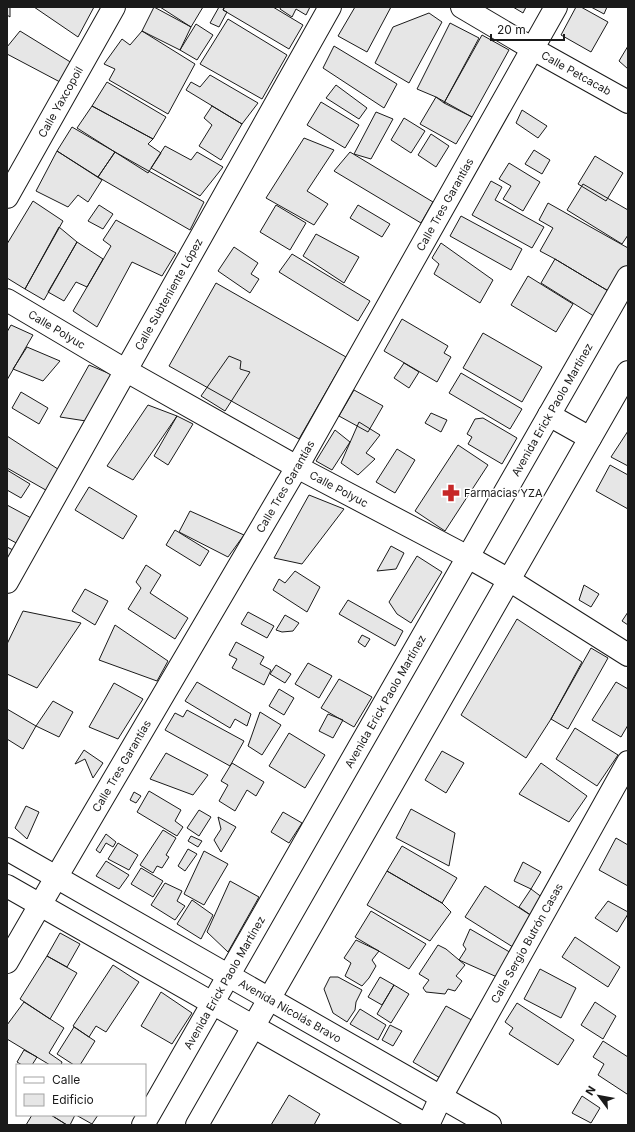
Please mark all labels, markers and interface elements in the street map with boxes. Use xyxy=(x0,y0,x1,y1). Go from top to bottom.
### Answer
scale bar xyxy=(491,16,564,42)
text: 20 m xyxy=(497,22,526,37)
street label: Calle Petcacab xyxy=(539,48,614,98)
street label: Calle Yaxcopoil xyxy=(35,64,86,140)
street label: Calle Tres Garantías xyxy=(413,155,477,253)
street label: Calle Subteniente López xyxy=(132,236,206,353)
street label: Calle Polyuc xyxy=(26,307,88,352)
street label: Avenida Erick Paolo Martínez xyxy=(508,341,596,479)
street label: Calle Tres Garantías xyxy=(253,438,318,535)
street label: Calle Polyuc xyxy=(307,468,371,510)
pharmacy icon: Farmacias YZA xyxy=(441,483,461,503)
place label: Farmacias YZA xyxy=(464,486,543,500)
street label: Avenida Erick Paolo Martínez xyxy=(342,632,429,771)
street label: Calle Tres Garantías xyxy=(89,717,154,815)
street label: Calle Sergio Butrón Casas xyxy=(488,881,566,1006)
street label: Avenida Erick Paolo Martínez xyxy=(181,914,268,1052)
street label: Avenida Nicolás Bravo xyxy=(236,976,344,1046)
legend xyxy=(16,1064,146,1116)
text: Calle xyxy=(52,1072,80,1087)
north arrow xyxy=(579,1076,619,1116)
text: N xyxy=(582,1083,599,1098)
text: Edificio xyxy=(52,1092,94,1107)

